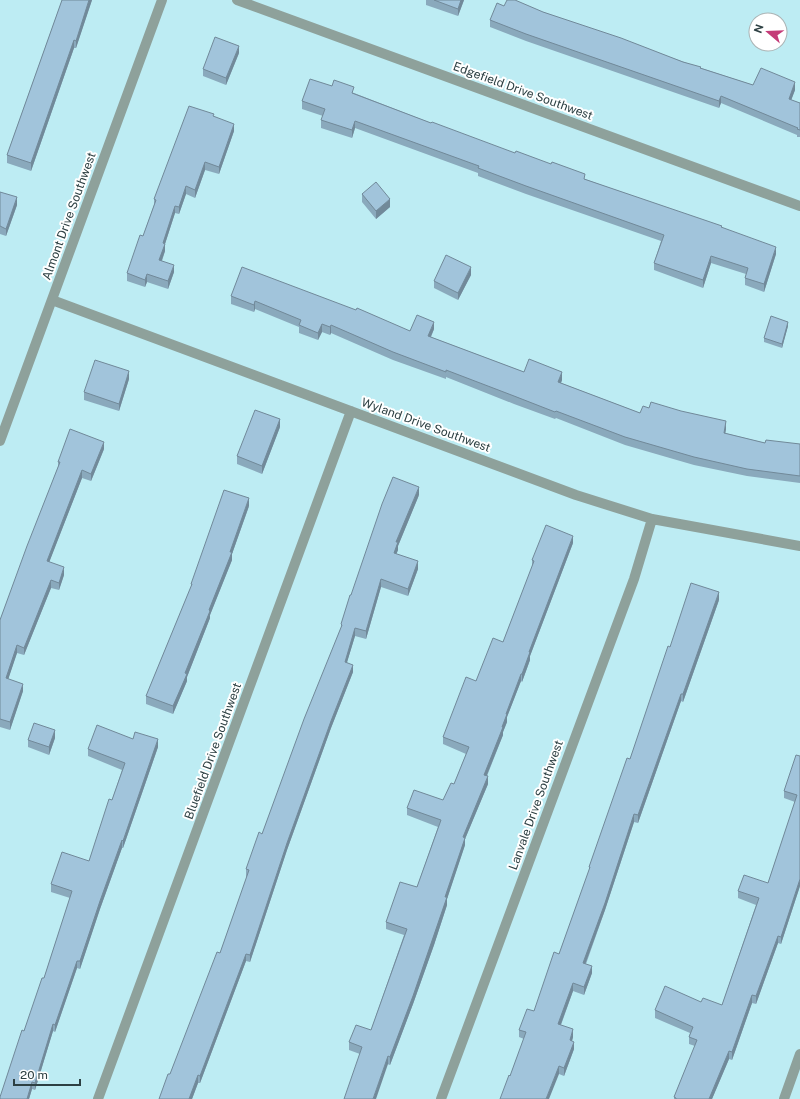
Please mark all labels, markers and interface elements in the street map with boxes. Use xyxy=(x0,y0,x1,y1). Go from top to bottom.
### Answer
north arrow xyxy=(748,12,788,52)
text: N xyxy=(751,23,766,35)
street label: Edgefield Drive Southwest xyxy=(451,59,595,123)
street label: Almont Drive Southwest xyxy=(39,150,99,282)
street label: Wyland Drive Southwest xyxy=(360,395,493,455)
street label: Bluefield Drive Southwest xyxy=(182,681,244,821)
street label: Lanvale Drive Southwest xyxy=(506,738,566,872)
scale bar xyxy=(14,1061,80,1087)
text: 20 m xyxy=(20,1068,48,1082)

